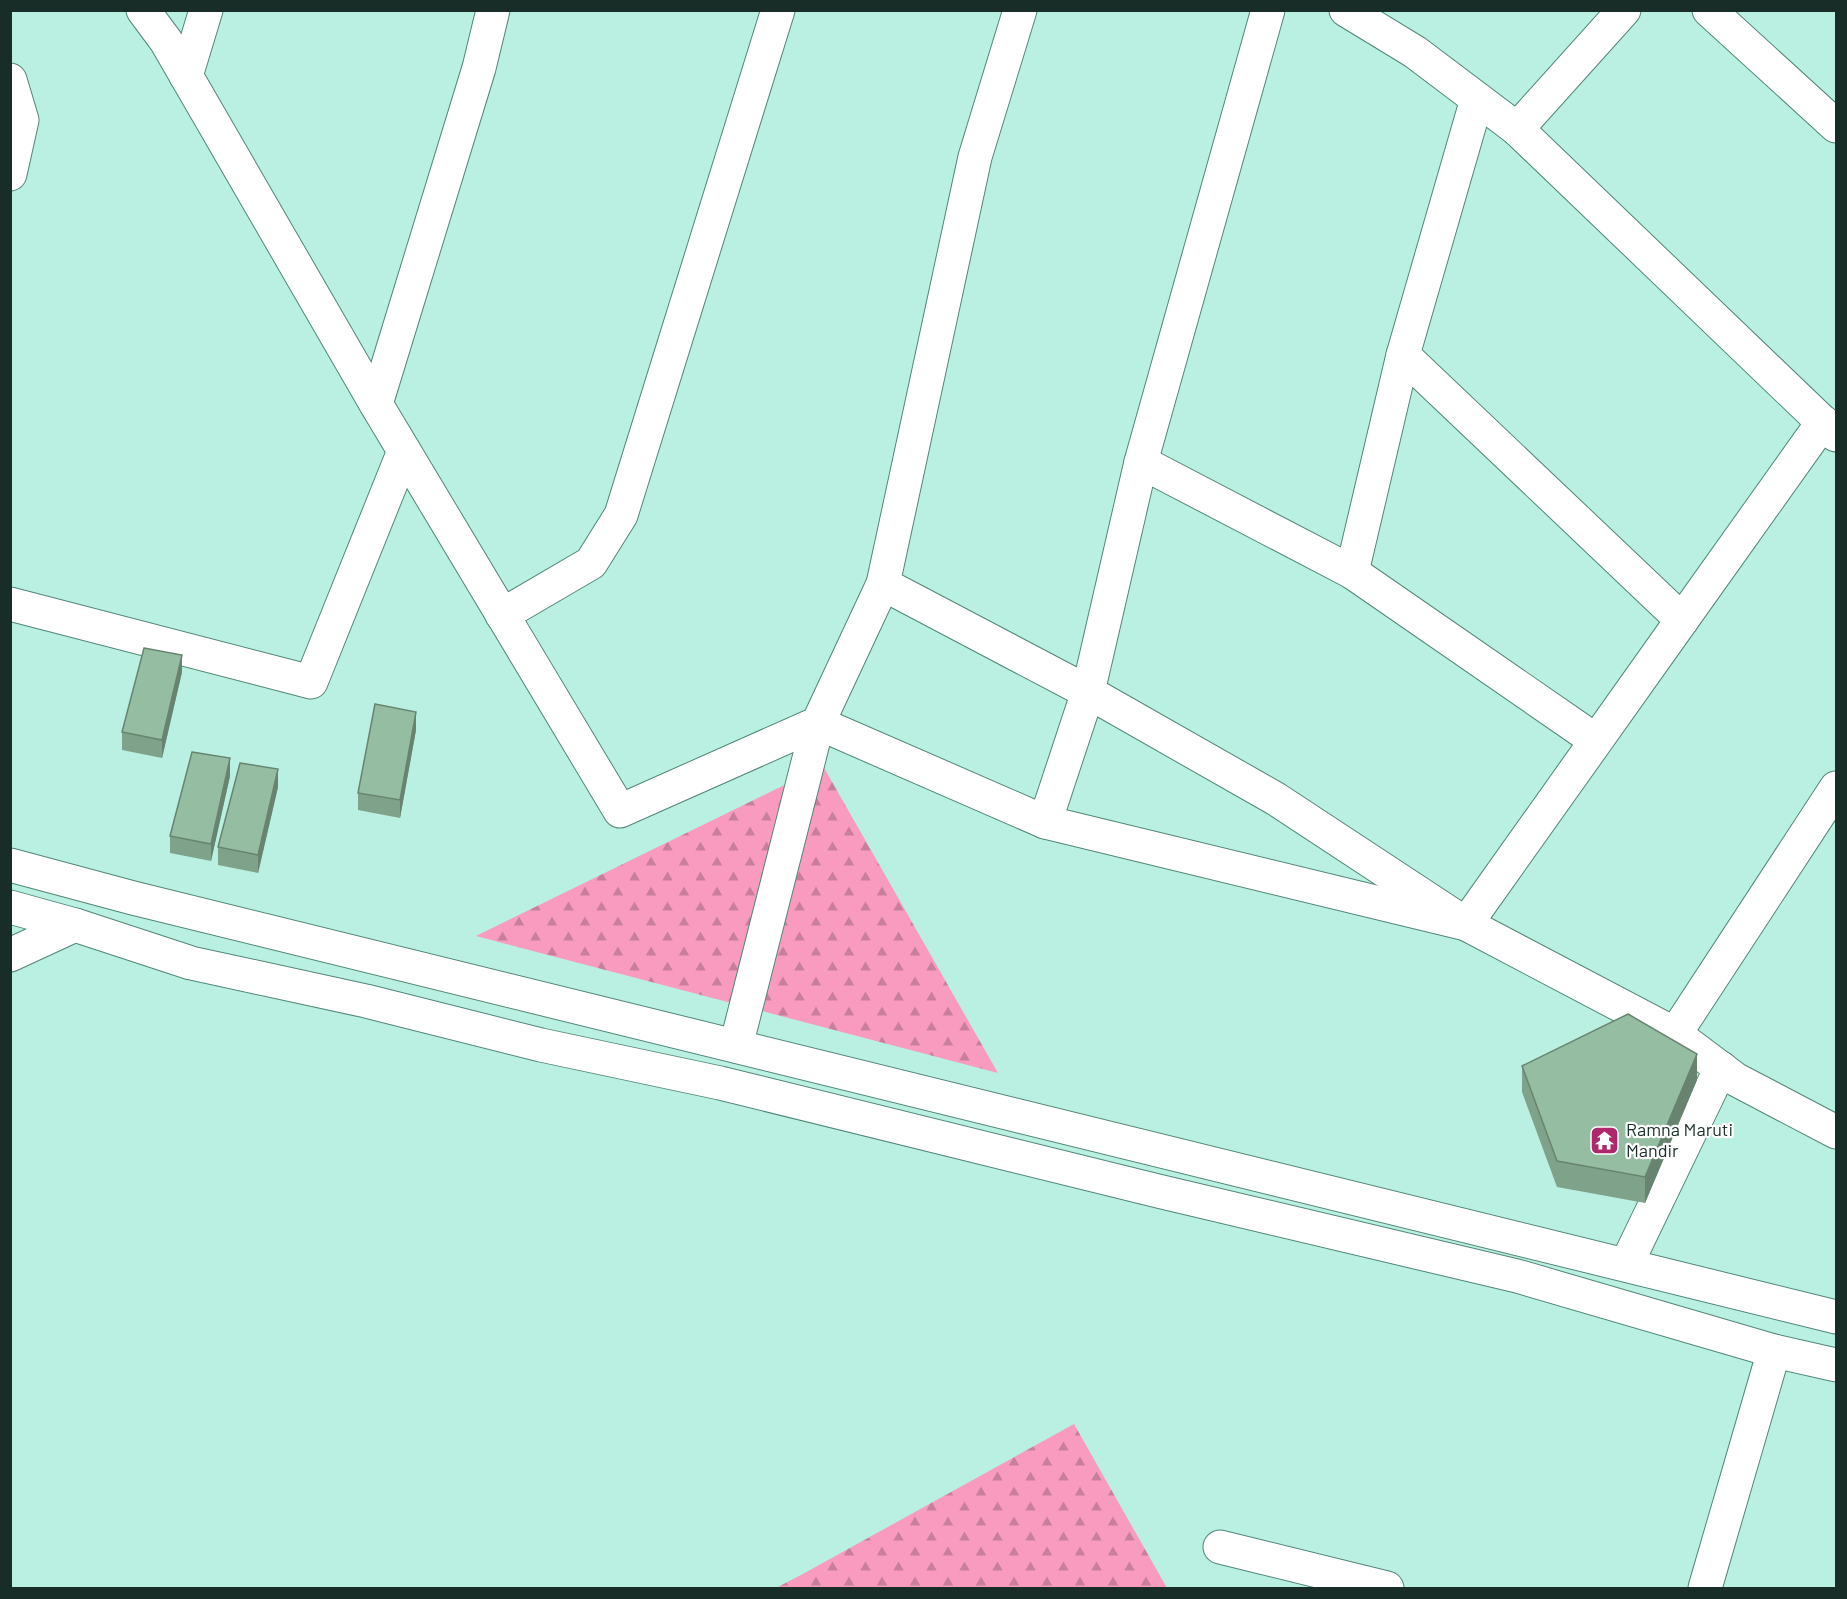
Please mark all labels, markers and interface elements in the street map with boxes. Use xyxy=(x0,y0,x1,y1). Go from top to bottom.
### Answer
place label: Ramna Maruti Mandir xyxy=(1626,1118,1733,1161)
temple icon: Ramna Maruti Mandir xyxy=(1589,1124,1621,1156)

